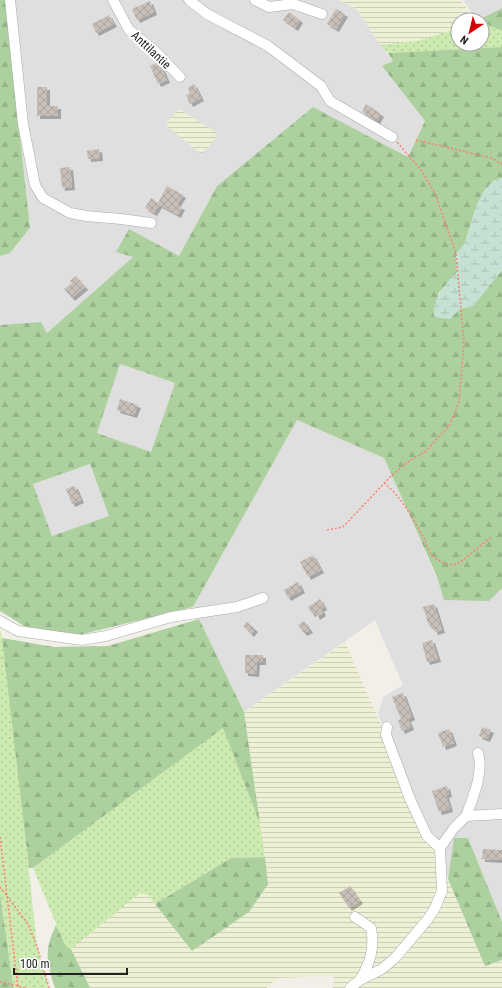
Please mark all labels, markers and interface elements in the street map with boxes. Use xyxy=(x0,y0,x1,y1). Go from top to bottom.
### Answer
north arrow xyxy=(450,12,490,52)
street label: Anttilantie xyxy=(128,28,174,72)
text: N xyxy=(458,32,471,47)
scale bar xyxy=(14,950,127,976)
text: 100 m xyxy=(20,957,50,971)

